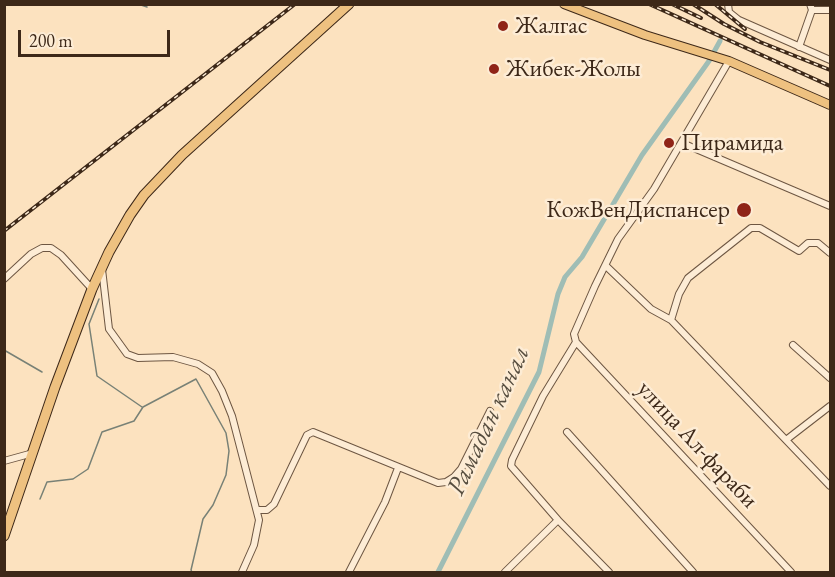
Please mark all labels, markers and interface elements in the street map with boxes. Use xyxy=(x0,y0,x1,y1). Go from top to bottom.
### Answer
place label: Жалгас xyxy=(515,12,588,40)
scale bar xyxy=(21,18,172,56)
marker: Жалгас xyxy=(496,19,510,33)
text: 200 m xyxy=(29,29,73,52)
place label: Жибек-Жолы xyxy=(506,55,641,83)
marker: Жибек-Жолы xyxy=(487,62,501,76)
place label: Пирамида xyxy=(681,129,783,157)
marker: Пирамида xyxy=(662,136,676,150)
place label: КожВенДиспансер xyxy=(546,196,730,224)
marker: КожВенДиспансер xyxy=(735,201,753,219)
water label: Рамадан канал xyxy=(441,341,537,501)
street label: улица Ал-фараби xyxy=(631,375,763,515)

